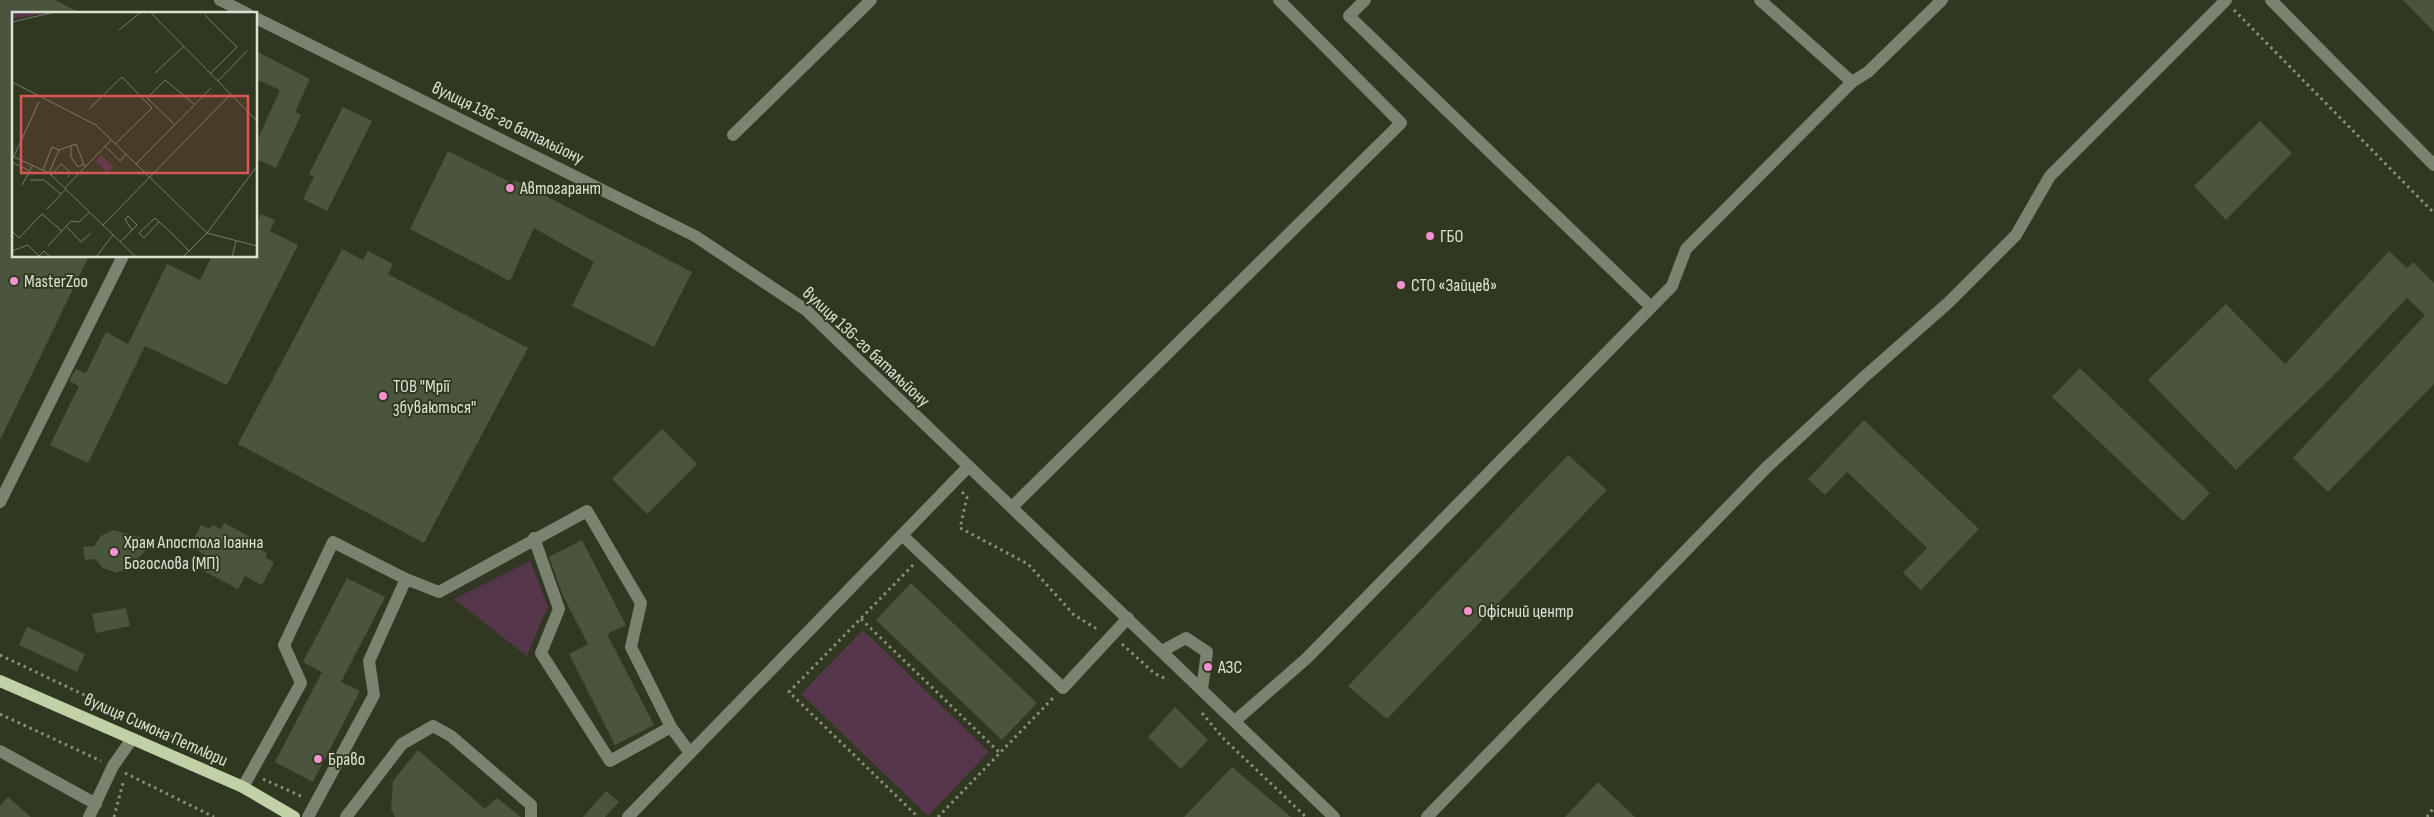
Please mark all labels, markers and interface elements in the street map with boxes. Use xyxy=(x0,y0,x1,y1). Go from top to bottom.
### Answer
inset map xyxy=(12,12,258,258)
street label: вулиця 136-го батальйону xyxy=(429,77,587,169)
place label: Автогарант xyxy=(519,178,601,199)
marker: Автогарант xyxy=(504,182,516,194)
place label: ГБО xyxy=(1440,226,1463,247)
marker: ГБО xyxy=(1424,230,1436,242)
place label: MasterZoo xyxy=(24,271,88,292)
marker: MasterZoo xyxy=(8,275,20,287)
place label: СТО «Зайцев» xyxy=(1411,275,1497,296)
marker: СТО «Зайцев» xyxy=(1395,279,1407,291)
street label: вулиця 136-го батальйону xyxy=(798,283,934,411)
place label: ТОВ "Мрії збуваються" xyxy=(393,376,476,418)
marker: ТОВ "Мрії збуваються" xyxy=(377,390,389,402)
place label: Храм Апостола Іоанна Богослова (МП) xyxy=(123,532,263,574)
marker: Храм Апостола Іоанна Богослова (МП) xyxy=(108,546,120,558)
place label: Офісний центр xyxy=(1478,601,1574,622)
marker: Офісний центр xyxy=(1462,605,1474,617)
place label: АЗС xyxy=(1217,657,1242,678)
marker: АЗС xyxy=(1202,661,1214,673)
street label: вулиця Симона Петлюри xyxy=(81,689,231,771)
place label: Браво xyxy=(328,749,365,770)
marker: Браво xyxy=(312,753,324,765)

